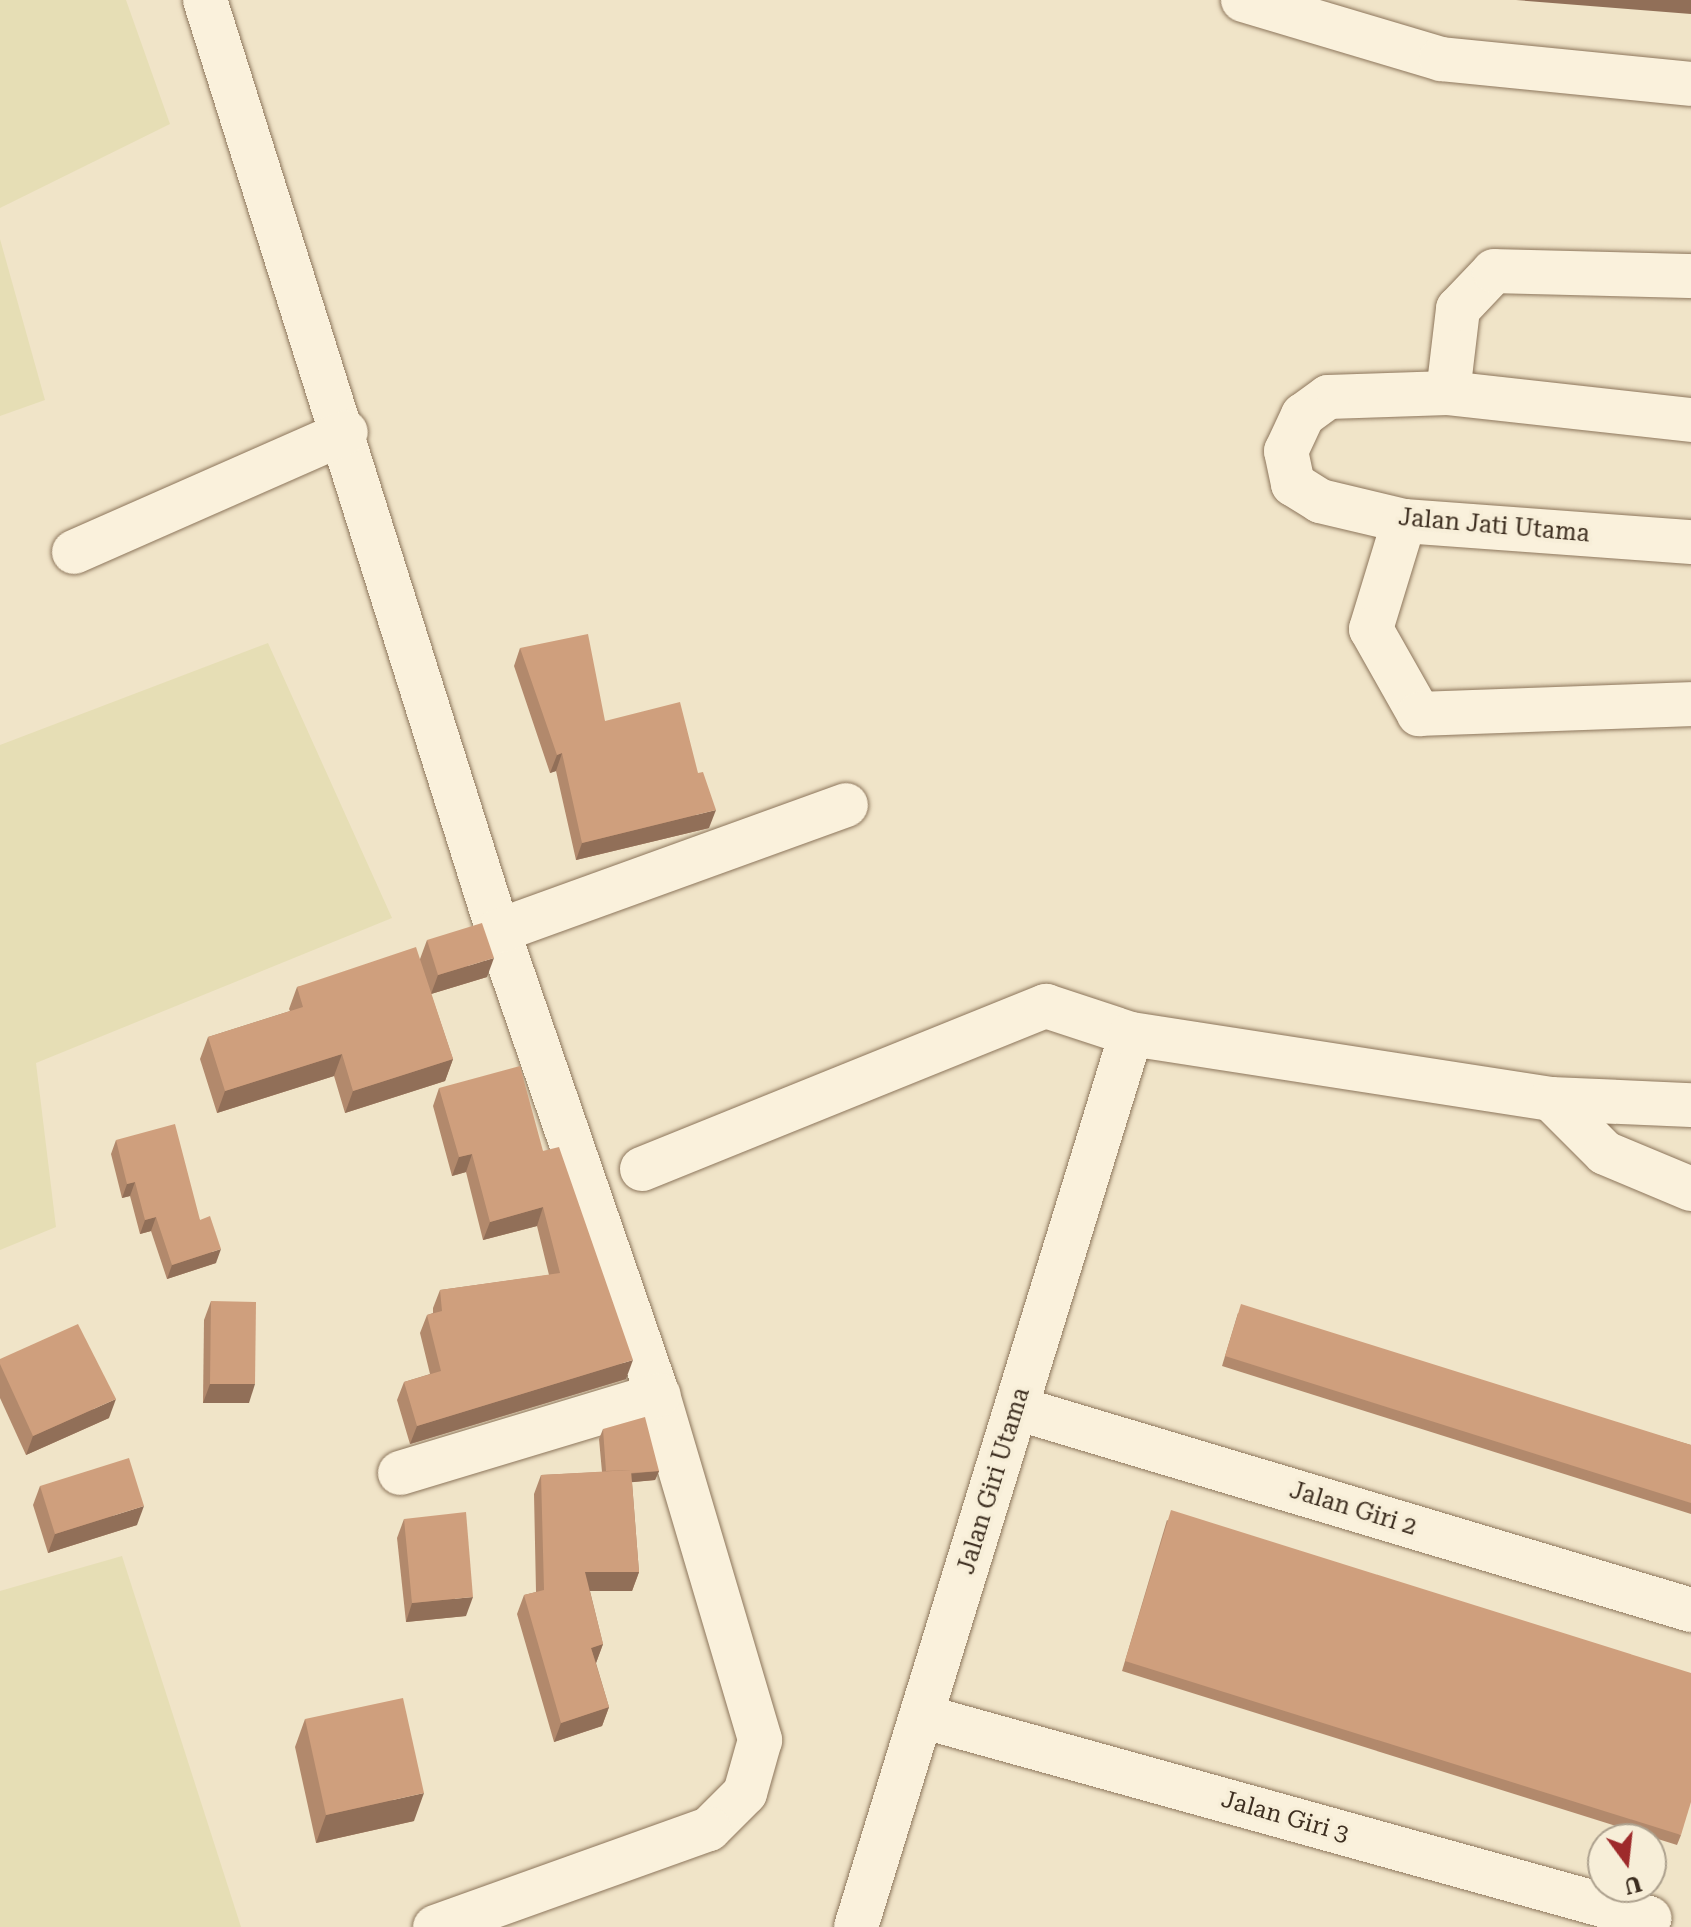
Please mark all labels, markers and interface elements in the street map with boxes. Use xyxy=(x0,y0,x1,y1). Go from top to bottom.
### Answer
street label: Jalan Jati Utama xyxy=(1397,503,1591,549)
street label: Jalan Giri Utama xyxy=(952,1384,1036,1578)
street label: Jalan Giri 2 xyxy=(1286,1476,1420,1542)
street label: Jalan Giri 3 xyxy=(1218,1785,1352,1849)
north arrow xyxy=(1587,1823,1667,1903)
text: U xyxy=(1621,1870,1644,1899)

